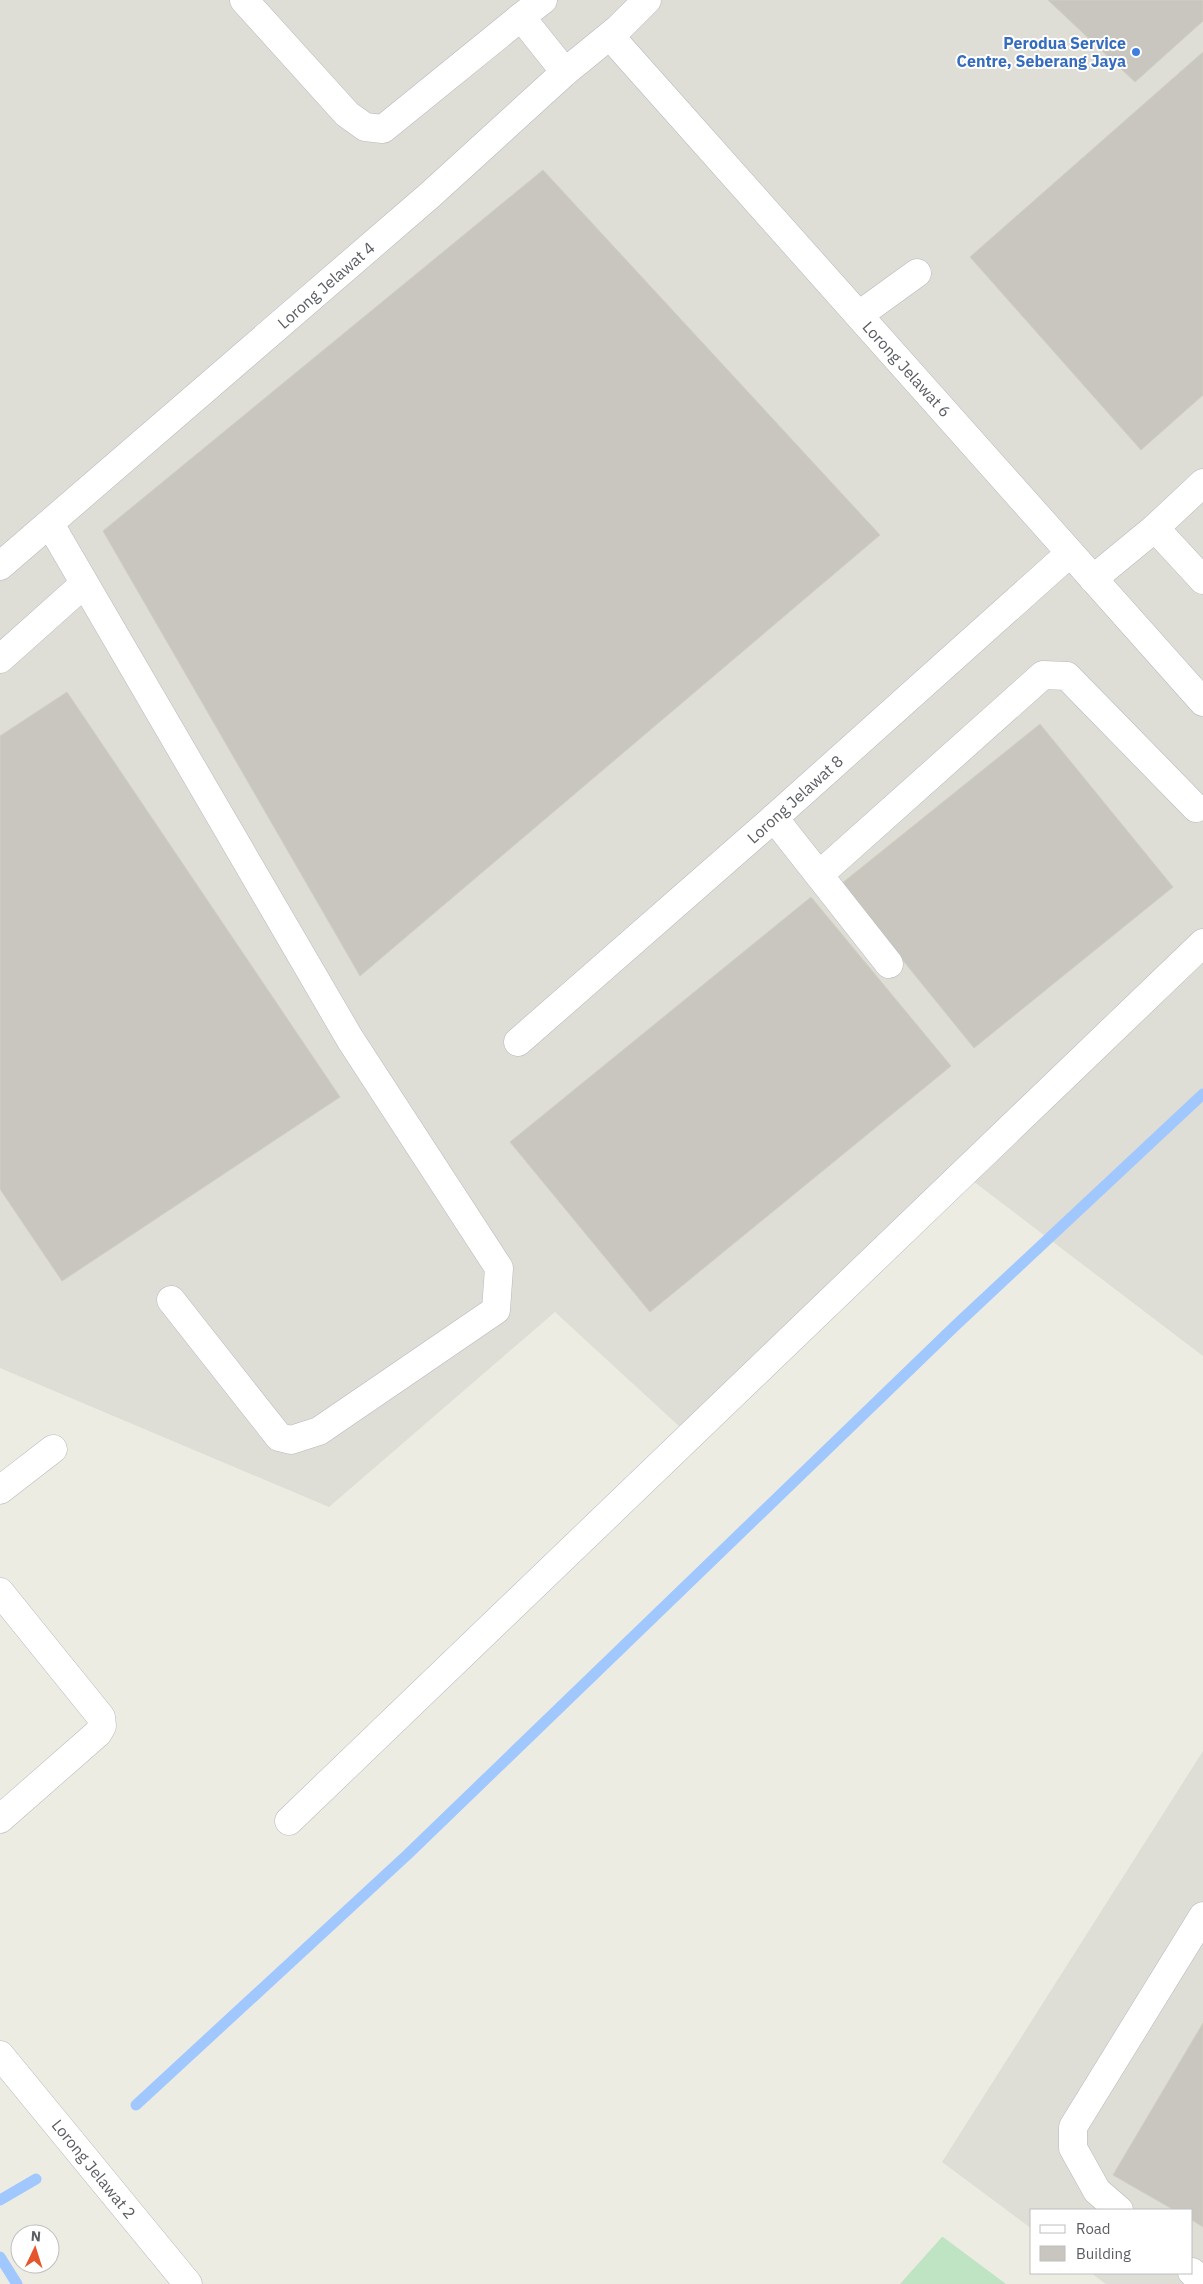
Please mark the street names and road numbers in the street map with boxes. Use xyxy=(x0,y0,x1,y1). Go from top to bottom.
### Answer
street label: Lorong Jelawat 4 xyxy=(273,237,379,333)
street label: Lorong Jelawat 6 xyxy=(859,317,955,421)
street label: Lorong Jelawat 8 xyxy=(743,751,847,847)
street label: Lorong Jelawat 2 xyxy=(48,2115,140,2223)

